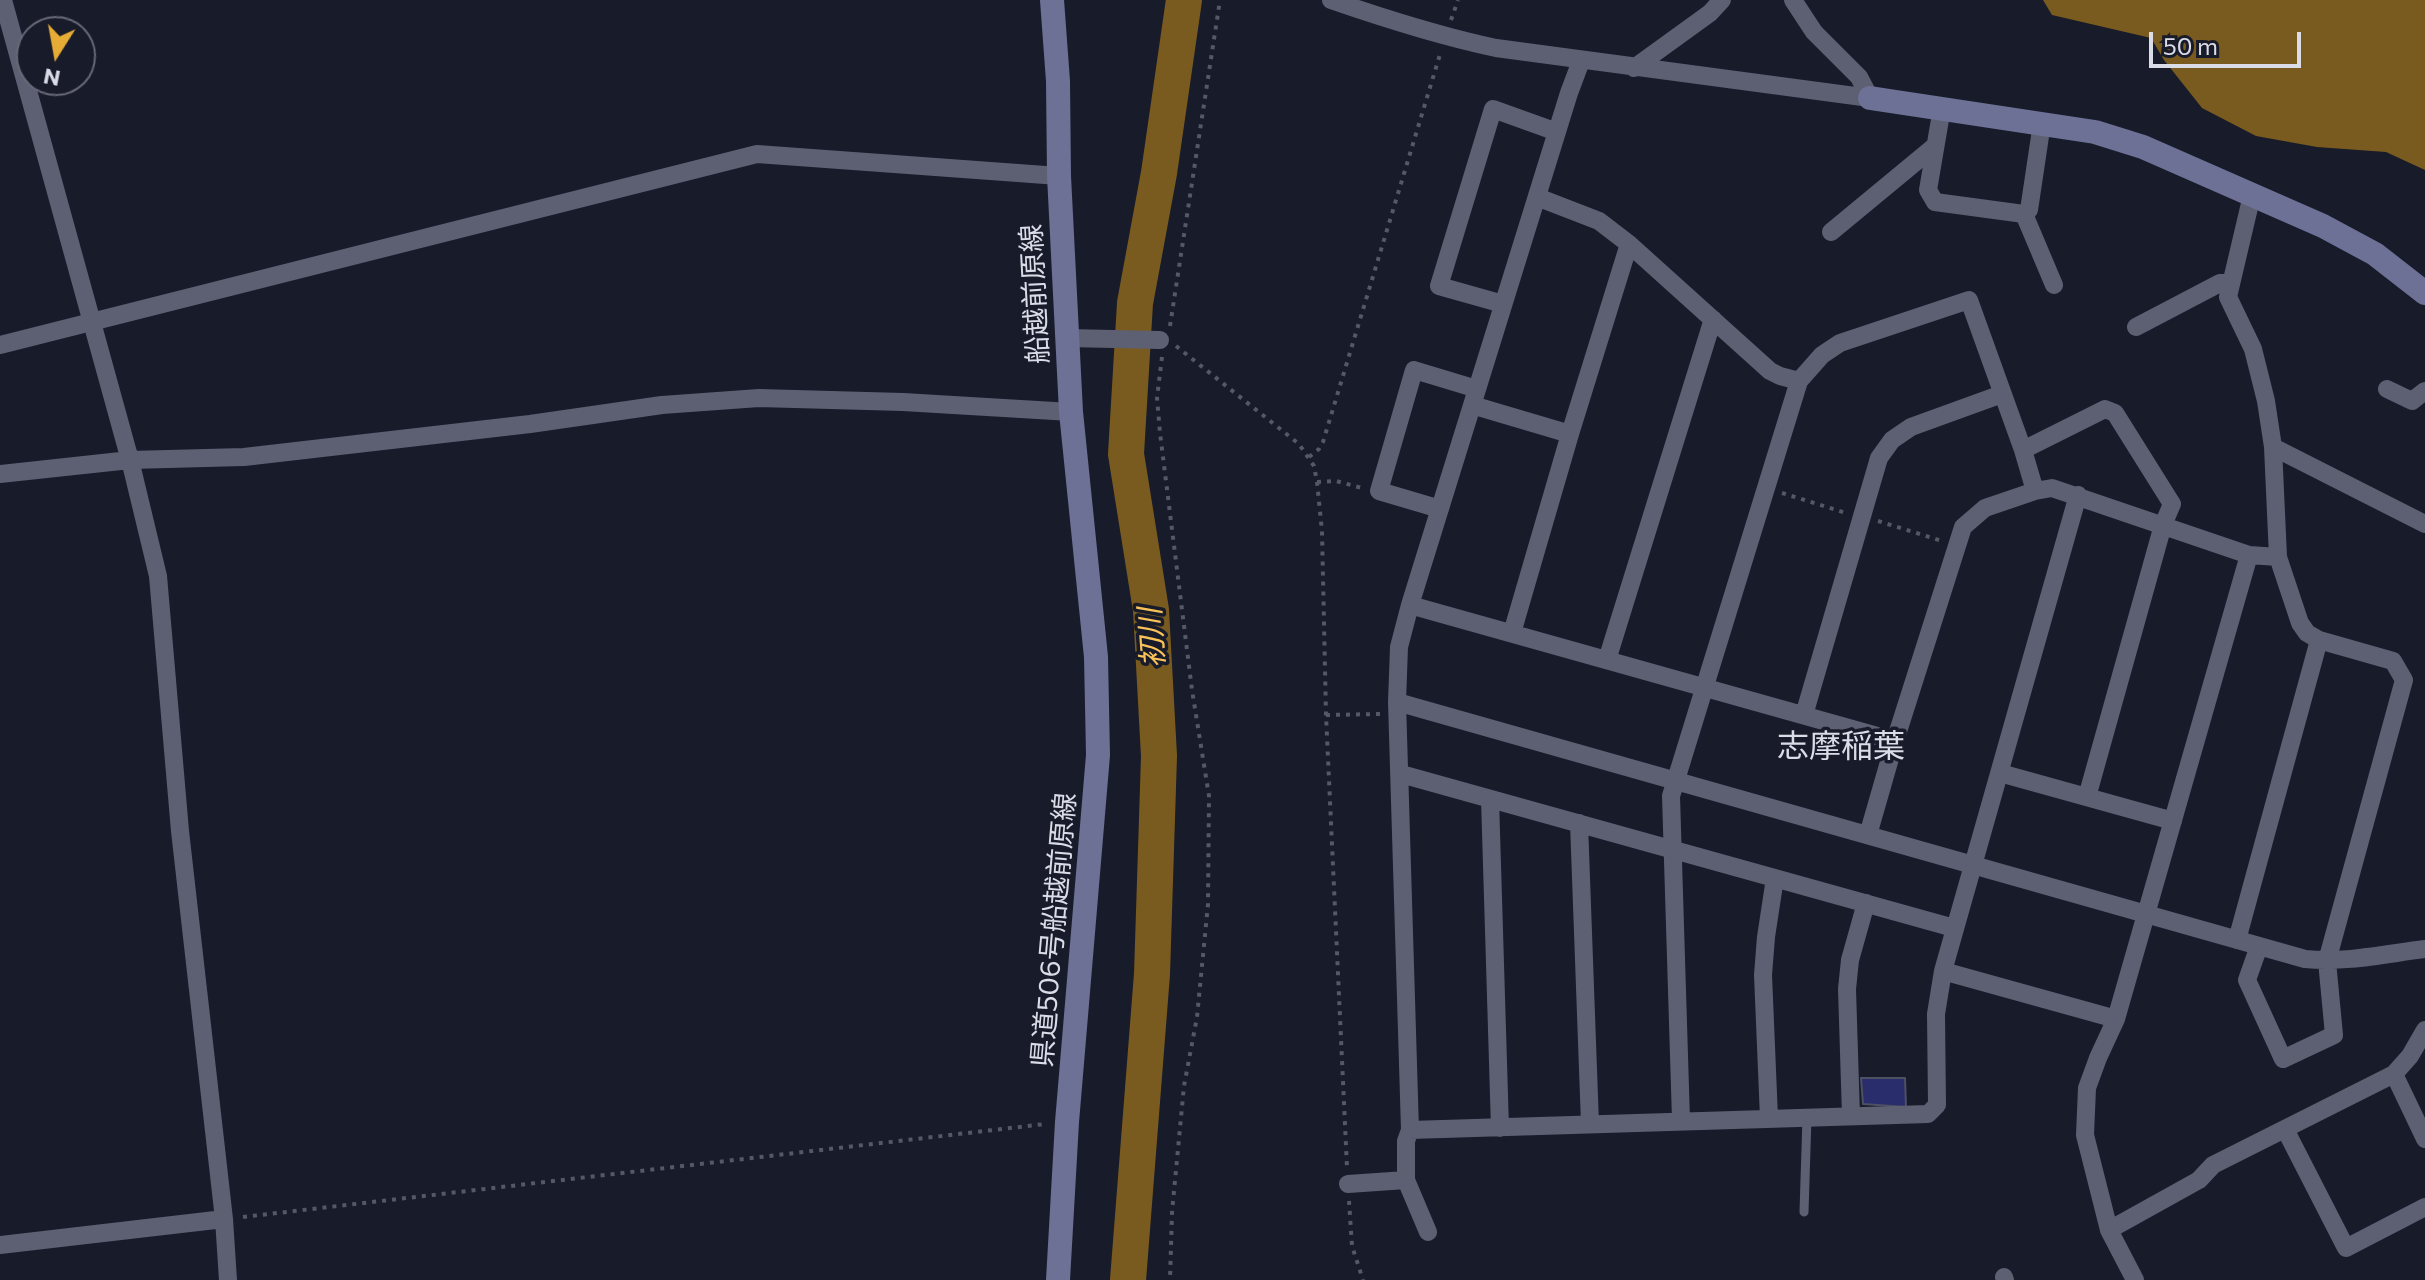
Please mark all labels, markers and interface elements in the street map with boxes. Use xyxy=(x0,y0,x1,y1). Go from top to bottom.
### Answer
north arrow xyxy=(16,16,96,96)
scale bar xyxy=(2153,16,2305,66)
text: 50 m xyxy=(2163,31,2218,60)
text: N xyxy=(41,63,62,93)
street label: 船越前原線 xyxy=(1015,223,1055,365)
water label: 初川 xyxy=(1132,607,1172,669)
district label: 志摩稲葉 xyxy=(1777,727,1905,765)
street label: 県道506号船越前原線 xyxy=(1025,791,1083,1069)

